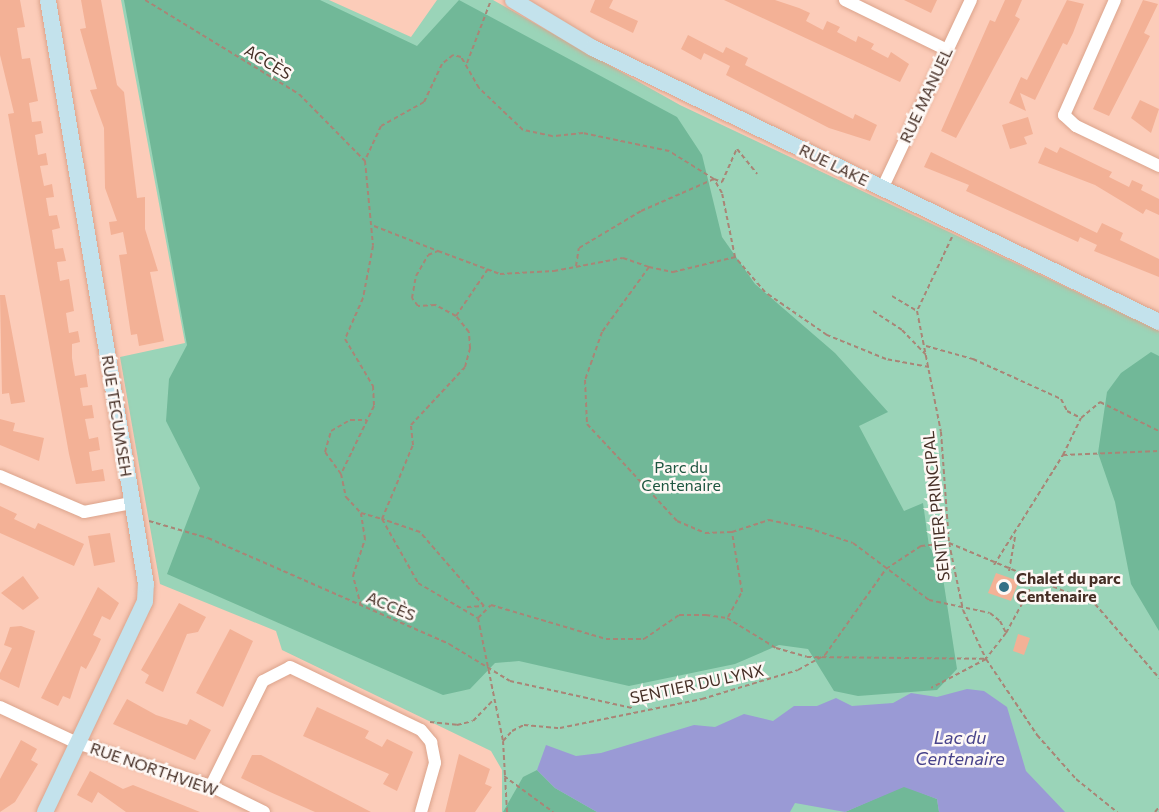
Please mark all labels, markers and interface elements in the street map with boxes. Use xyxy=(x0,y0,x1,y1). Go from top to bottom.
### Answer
street label: ACCÈS xyxy=(241,41,295,83)
street label: RUE MANUEL xyxy=(895,44,957,146)
street label: RUE LAKE xyxy=(796,140,872,190)
street label: RUE TECUMSEH xyxy=(98,354,136,478)
street label: SENTIER PRINCIPAL xyxy=(919,430,953,582)
park label: Parc du Centenaire xyxy=(641,457,721,495)
place label: Chalet du parc Centenaire xyxy=(1016,568,1121,606)
marker: Chalet du parc Centenaire xyxy=(997,580,1011,594)
street label: ACCÈS xyxy=(364,587,418,625)
street label: SENTIER DU LYNX xyxy=(628,660,766,708)
water label: Lac du Centenaire xyxy=(915,727,1005,770)
street label: RUE NORTHVIEW xyxy=(88,738,220,800)

